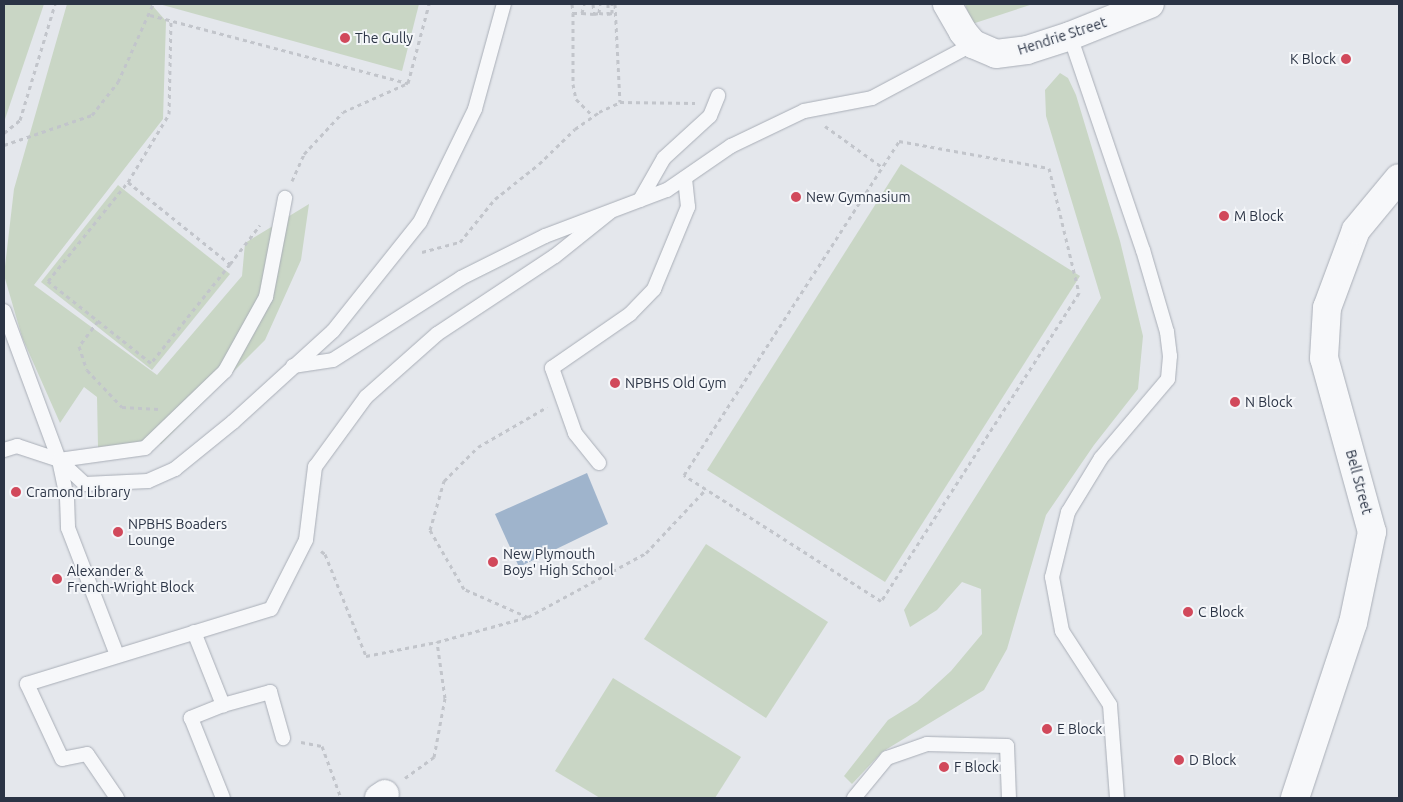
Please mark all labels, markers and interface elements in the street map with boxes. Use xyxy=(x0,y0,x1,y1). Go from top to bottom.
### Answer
street label: Hendrie Street xyxy=(1015,14,1109,58)
place label: The Gully xyxy=(355,30,413,46)
marker: The Gully xyxy=(339,32,351,44)
place label: K Block xyxy=(1290,51,1336,67)
marker: K Block xyxy=(1340,53,1352,65)
place label: New Gymnasium xyxy=(806,189,911,205)
marker: New Gymnasium xyxy=(790,191,802,203)
place label: M Block xyxy=(1234,208,1284,224)
marker: M Block xyxy=(1218,210,1230,222)
place label: NPBHS Old Gym xyxy=(625,375,726,391)
marker: NPBHS Old Gym xyxy=(609,377,621,389)
place label: N Block xyxy=(1245,394,1293,410)
marker: N Block xyxy=(1229,396,1241,408)
street label: Bell Street xyxy=(1342,448,1376,516)
place label: Cramond Library xyxy=(26,484,130,500)
marker: Cramond Library xyxy=(10,486,22,498)
place label: NPBHS Boaders Lounge xyxy=(128,516,227,548)
marker: NPBHS Boaders Lounge xyxy=(112,526,124,538)
place label: New Plymouth Boys' High School xyxy=(503,546,614,578)
marker: New Plymouth Boys' High School xyxy=(487,556,499,568)
place label: Alexander & French-Wright Block xyxy=(67,563,194,596)
marker: Alexander & French-Wright Block xyxy=(51,573,63,585)
place label: C Block xyxy=(1198,604,1244,620)
marker: C Block xyxy=(1182,606,1194,618)
place label: E Block xyxy=(1057,721,1102,737)
marker: E Block xyxy=(1041,723,1053,735)
place label: D Block xyxy=(1189,752,1236,768)
marker: D Block xyxy=(1173,754,1185,766)
place label: F Block xyxy=(954,759,999,775)
marker: F Block xyxy=(938,761,950,773)

